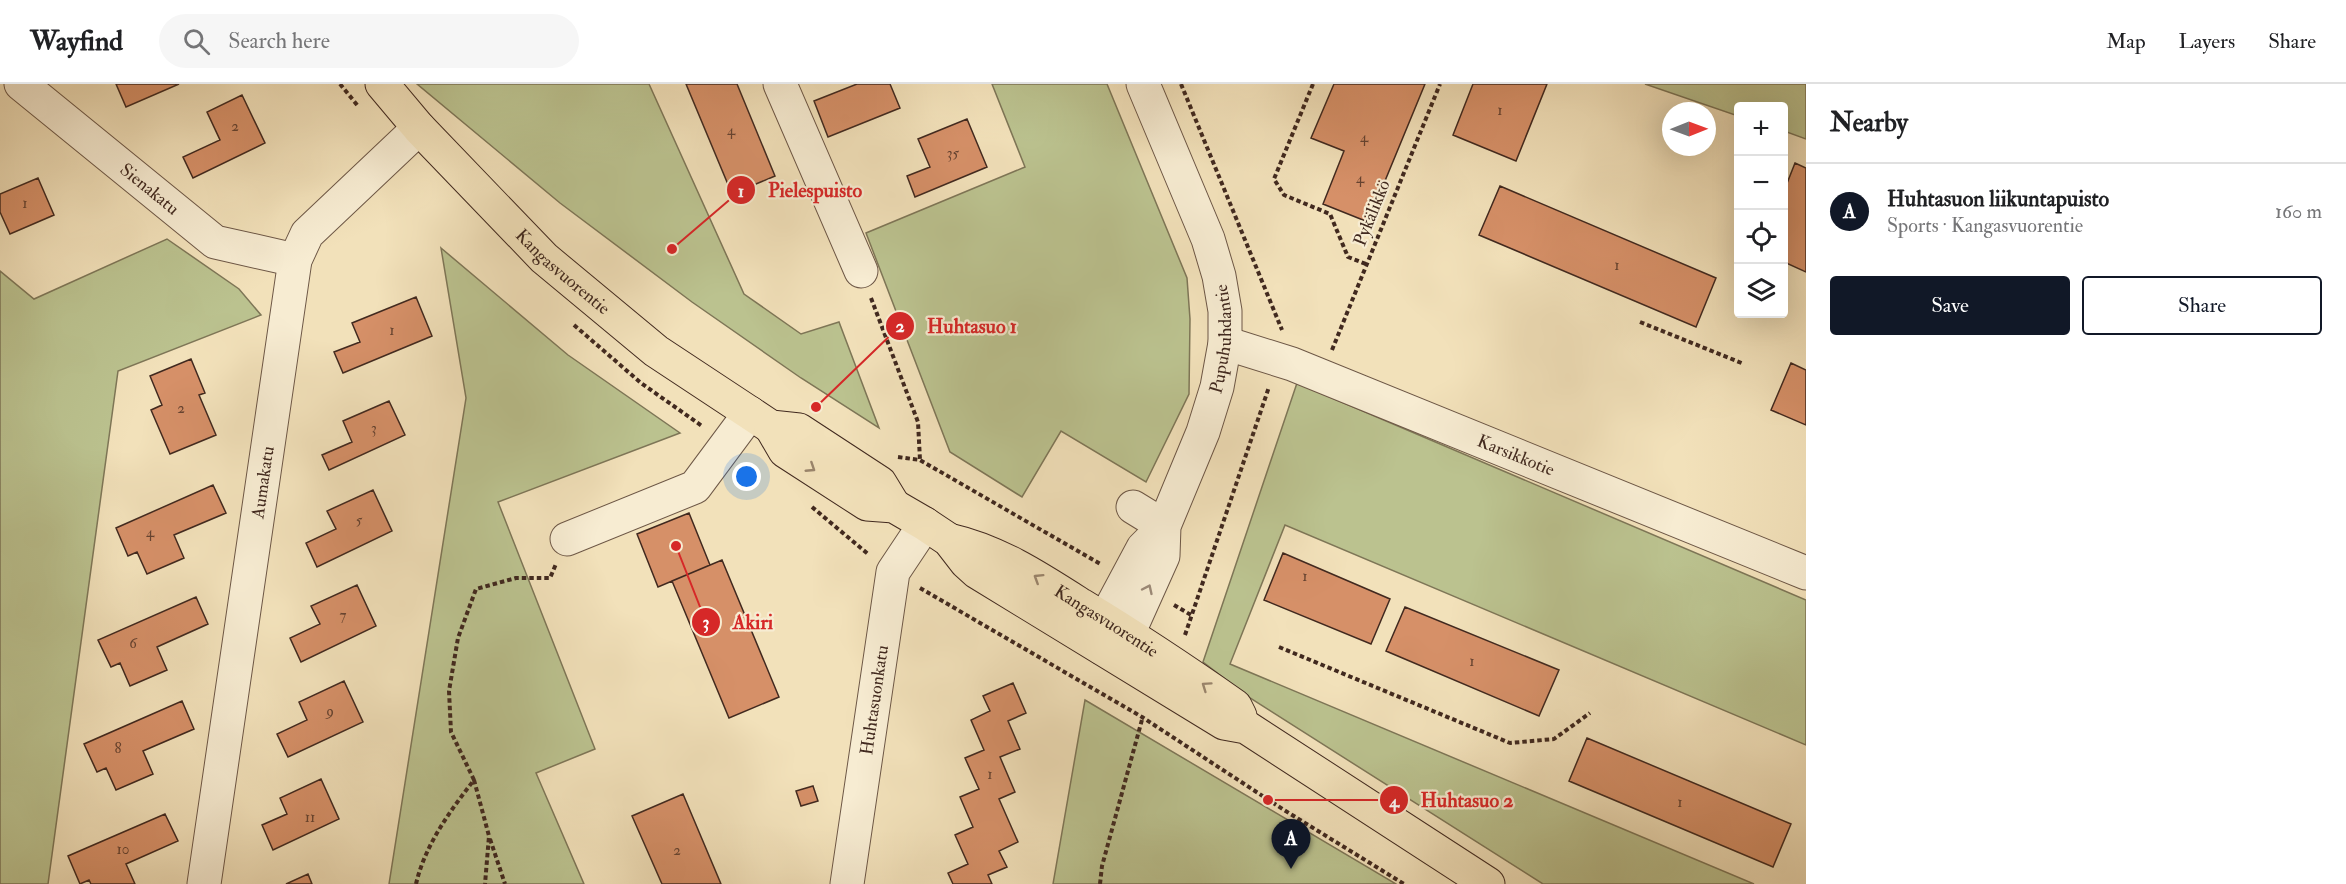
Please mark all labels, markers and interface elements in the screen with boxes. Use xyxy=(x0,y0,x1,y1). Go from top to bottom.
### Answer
search box xyxy=(159,14,579,68)
text: Wayfind xyxy=(30,24,123,59)
icon: search xyxy=(180,25,213,58)
text: Search here xyxy=(228,27,330,55)
text: Map xyxy=(2106,28,2146,55)
text: Layers xyxy=(2179,28,2235,55)
text: Share xyxy=(2268,28,2316,55)
house number: 1 xyxy=(1497,101,1503,120)
north arrow xyxy=(1662,102,1716,156)
map controls xyxy=(1734,102,1788,318)
button: + xyxy=(1734,102,1788,156)
text: Nearby xyxy=(1830,107,1908,139)
house number: 2 xyxy=(231,117,239,136)
house number: 4 xyxy=(727,121,736,140)
house number: 4 xyxy=(1360,128,1369,147)
house number: 35 xyxy=(947,144,960,163)
button: − xyxy=(1734,156,1788,210)
street label: Sienakatu xyxy=(115,158,184,220)
house number: 4 xyxy=(1356,169,1365,188)
callout: Pielespuisto xyxy=(726,171,874,209)
street label: Pykälikkö xyxy=(1348,176,1396,249)
text: Pielespuisto xyxy=(768,178,862,204)
text: 1 xyxy=(738,180,744,203)
text: Huhtasuon liikuntapuisto xyxy=(1887,185,2109,213)
house number: 1 xyxy=(22,194,28,213)
text: A xyxy=(1843,199,1856,224)
text: 160 m xyxy=(2275,199,2322,224)
button: locate xyxy=(1734,210,1788,264)
text: Sports · Kangasvuorentie xyxy=(1887,213,2083,238)
street label: Kangasvuorentie xyxy=(511,224,615,320)
house number: 1 xyxy=(1614,256,1620,275)
button: layers xyxy=(1734,264,1788,318)
button: Save xyxy=(1830,276,2070,335)
button: Share xyxy=(2082,276,2322,335)
street label: Pupuhuhdantie xyxy=(1204,282,1237,396)
callout: Huhtasuo 1 xyxy=(885,307,1029,345)
text: Huhtasuo 1 xyxy=(927,314,1017,339)
text: 2 xyxy=(895,315,905,338)
house number: 1 xyxy=(389,321,395,340)
house number: 2 xyxy=(177,399,185,418)
house number: 3 xyxy=(371,419,377,438)
street label: Karsikkotie xyxy=(1474,429,1558,481)
street label: Aumakatu xyxy=(246,444,279,521)
one-way arrow xyxy=(804,461,815,472)
your location xyxy=(732,462,761,491)
house number: 5 xyxy=(356,511,363,530)
house number: 4 xyxy=(146,523,155,542)
house number: 1 xyxy=(1302,567,1308,586)
one-way arrow xyxy=(1034,573,1044,585)
street label: Kangasvuorentie xyxy=(1050,579,1163,663)
one-way arrow xyxy=(1141,584,1153,595)
callout: Akiri xyxy=(691,603,785,641)
house number: 7 xyxy=(340,606,347,625)
text: Akiri xyxy=(732,610,774,635)
text: 3 xyxy=(703,611,710,634)
house number: 6 xyxy=(129,634,138,653)
street label: Huhtasuonkatu xyxy=(855,643,894,757)
house number: 1 xyxy=(1469,652,1475,671)
one-way arrow xyxy=(1202,682,1213,693)
house number: 9 xyxy=(325,702,334,721)
house number: 8 xyxy=(114,739,122,758)
house number: 1 xyxy=(987,765,993,784)
callout: Huhtasuo 2 xyxy=(1379,781,1526,819)
text: Huhtasuo 2 xyxy=(1421,788,1513,813)
text: 4 xyxy=(1388,790,1400,813)
house number: 1 xyxy=(1677,793,1683,812)
house number: 11 xyxy=(305,808,315,827)
pin: A xyxy=(1272,820,1310,869)
house number: 10 xyxy=(117,840,129,859)
house number: 2 xyxy=(673,841,681,860)

